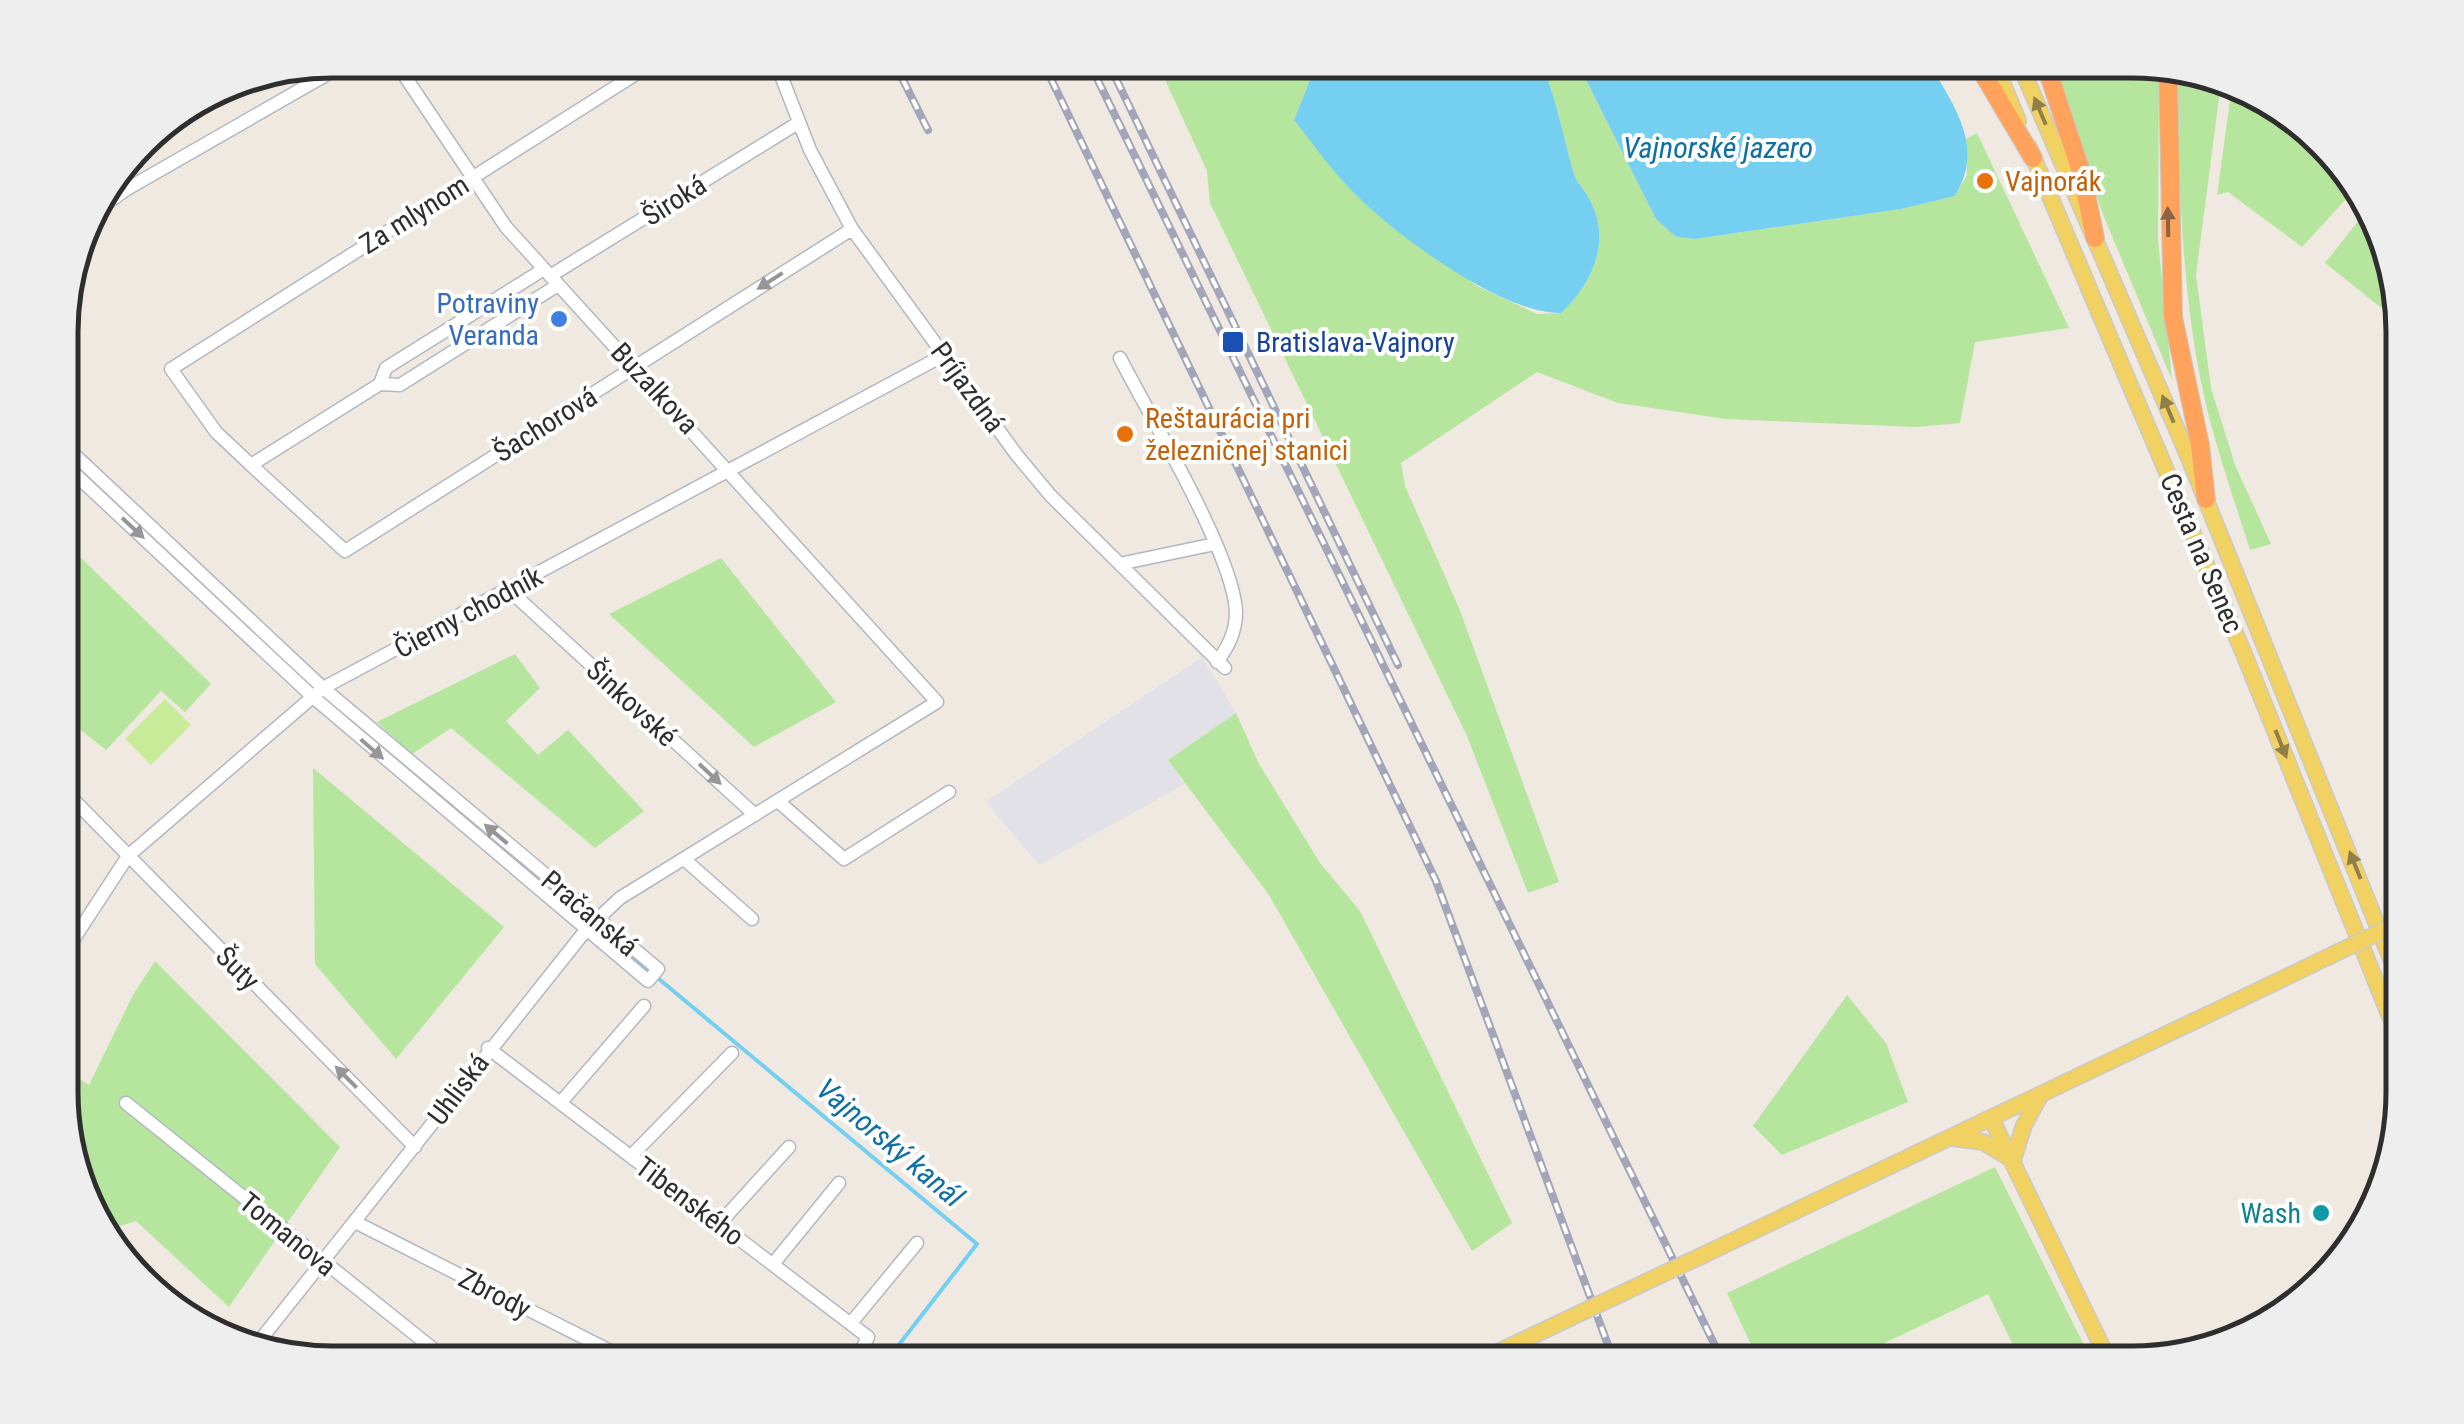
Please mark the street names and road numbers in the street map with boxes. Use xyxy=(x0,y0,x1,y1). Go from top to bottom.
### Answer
street label: Za mlynom xyxy=(354,168,475,261)
street label: Široká xyxy=(636,168,712,233)
street label: Buzalkova xyxy=(604,336,705,441)
street label: Príjazdná xyxy=(924,336,1011,439)
street label: Šachorová xyxy=(487,380,603,469)
street label: Cesta na Senec xyxy=(2153,468,2250,638)
street label: Čierny chodník xyxy=(389,559,548,665)
street label: Šinkovské xyxy=(580,653,684,753)
street label: Pračanská xyxy=(535,864,645,963)
street label: Šuty xyxy=(209,940,267,997)
street label: Uhliská xyxy=(421,1047,496,1132)
street label: Tibenského xyxy=(629,1150,750,1253)
street label: Tomanova xyxy=(233,1186,343,1283)
street label: Zbrody xyxy=(453,1261,537,1326)

